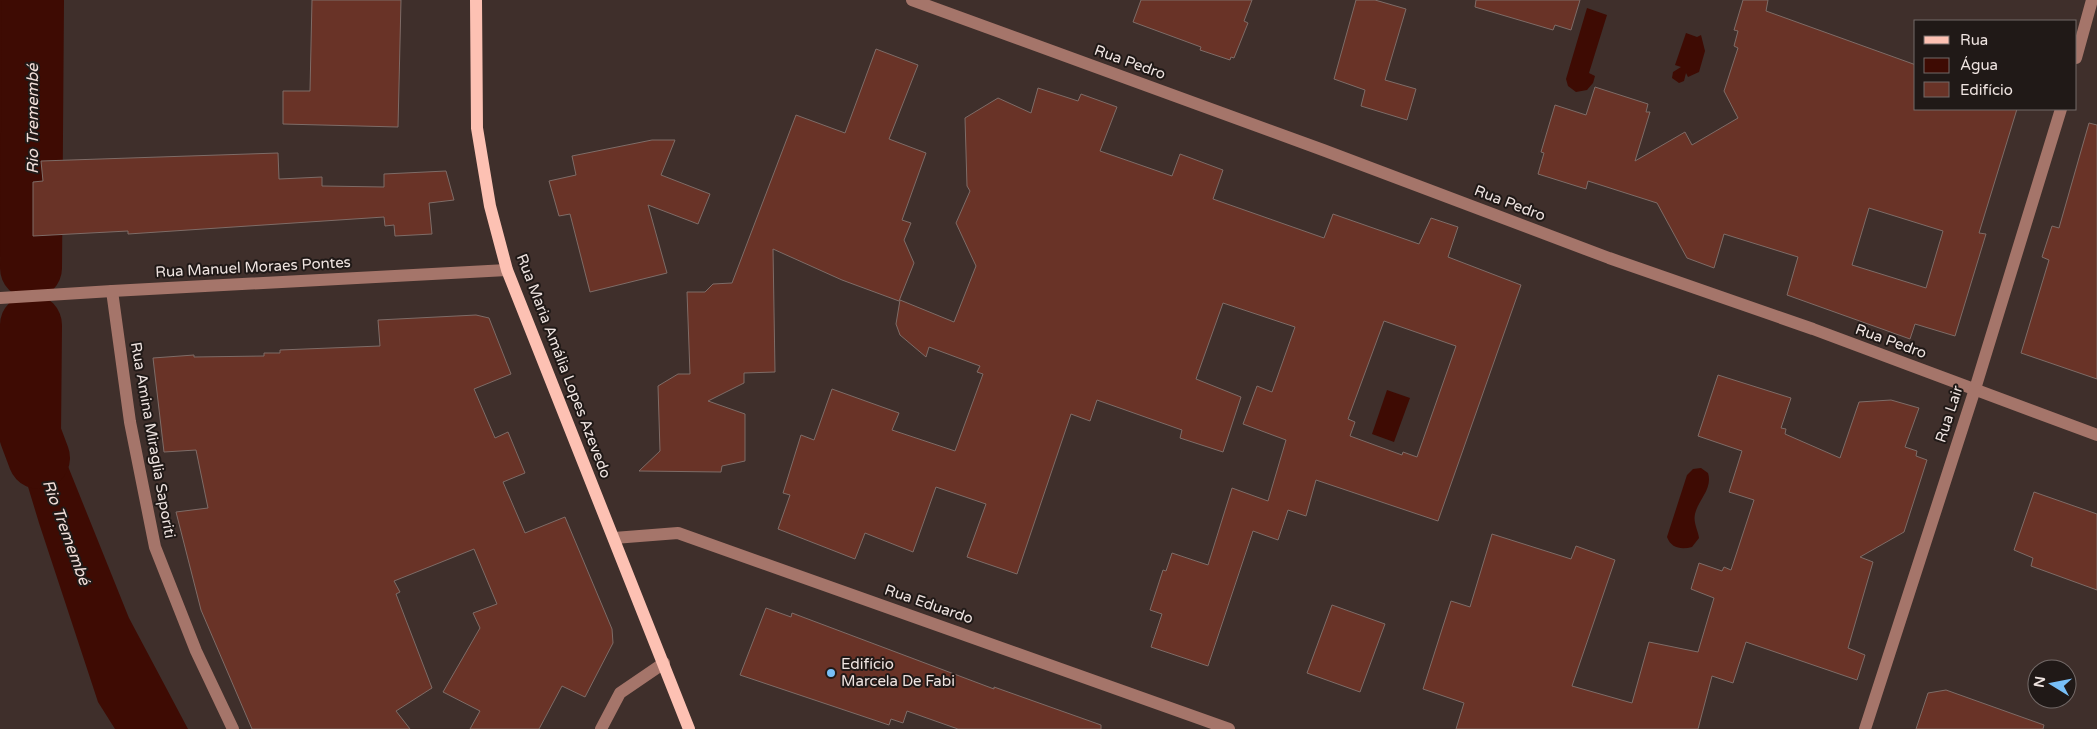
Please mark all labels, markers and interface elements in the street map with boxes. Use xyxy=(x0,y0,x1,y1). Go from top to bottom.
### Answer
legend xyxy=(1914,20,2077,110)
text: Rua xyxy=(1960,31,1988,49)
street label: Rua Pedro xyxy=(1092,41,1168,83)
text: Água xyxy=(1960,56,1998,74)
water label: Rio Tremembé xyxy=(23,63,43,174)
text: Edifício xyxy=(1960,81,2013,99)
street label: Rua Pedro xyxy=(1472,181,1548,225)
street label: Rua Maria Amália Lopes Azevedo xyxy=(513,251,615,481)
street label: Rua Manuel Moraes Pontes xyxy=(155,253,351,281)
street label: Rua Pedro xyxy=(1853,320,1929,362)
street label: Rua Amina Miraglia Saporiti xyxy=(127,340,179,540)
street label: Rua Lair xyxy=(1931,383,1967,445)
water label: Rio Tremembé xyxy=(38,477,95,589)
street label: Rua Eduardo xyxy=(882,580,976,628)
place label: Edifício Marcela De Fabi xyxy=(841,655,955,690)
north arrow xyxy=(2027,659,2077,709)
marker: Edifício Marcela De Fabi xyxy=(825,667,837,679)
text: N xyxy=(2030,675,2049,689)

